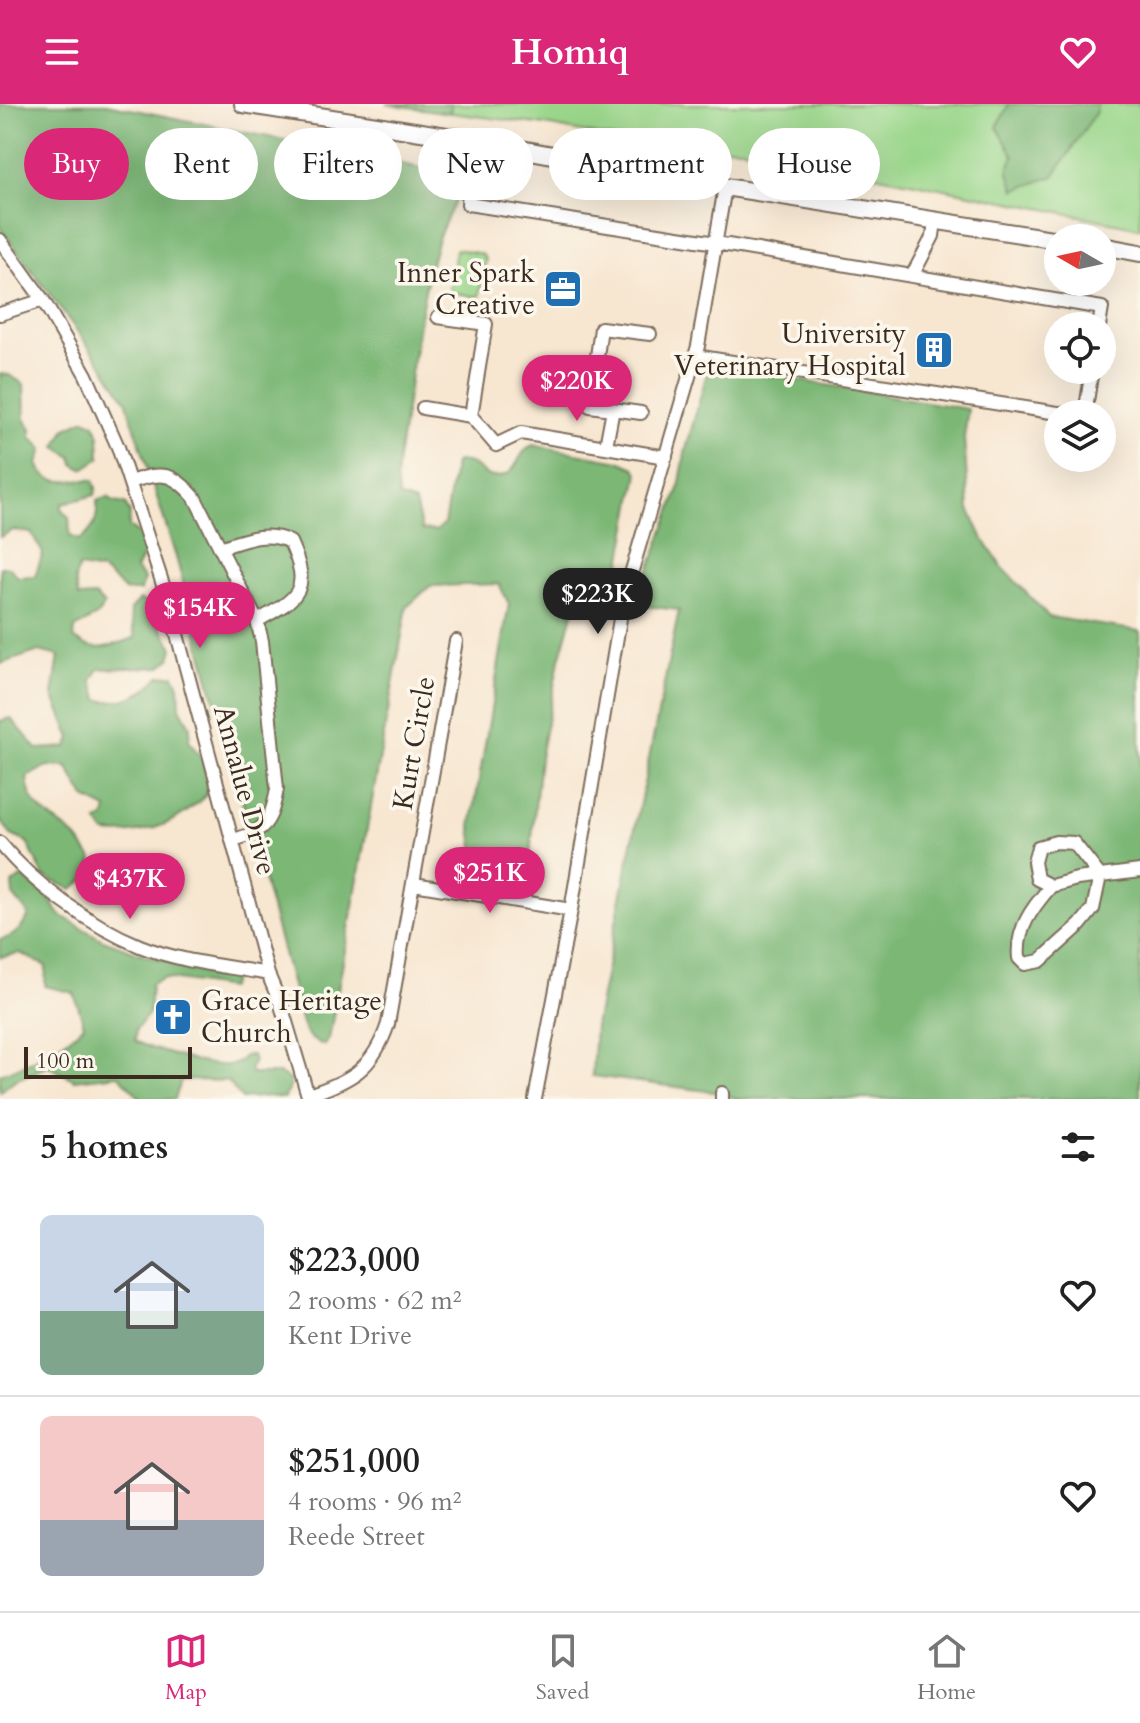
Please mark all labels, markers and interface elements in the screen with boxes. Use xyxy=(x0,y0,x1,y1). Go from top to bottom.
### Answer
text: Homiq xyxy=(511,28,629,77)
icon: menu xyxy=(40,30,84,74)
icon: heart xyxy=(1056,30,1100,74)
chip: Buy xyxy=(24,128,129,200)
chip: Rent xyxy=(145,128,258,200)
chip: Filters xyxy=(274,128,402,200)
chip: New xyxy=(418,128,533,200)
chip: Apartment xyxy=(549,128,732,200)
chip: House xyxy=(748,128,880,200)
north arrow xyxy=(1044,224,1116,296)
map controls xyxy=(1044,224,1116,472)
place label: Inner Spark Creative xyxy=(397,254,535,324)
office icon: Inner Spark Creative xyxy=(542,268,584,310)
button: locate xyxy=(1044,312,1116,384)
place label: University Veterinary Hospital xyxy=(674,315,906,385)
building icon: University Veterinary Hospital xyxy=(913,329,955,371)
pin: $220K xyxy=(521,355,633,423)
text: $220K xyxy=(540,363,614,398)
button: layers xyxy=(1044,400,1116,472)
pin: $223K xyxy=(542,568,654,636)
text: $223K xyxy=(561,576,635,611)
pin: $154K xyxy=(144,582,256,650)
text: $154K xyxy=(163,590,237,625)
street label: Kurt Circle xyxy=(384,673,444,813)
street label: Annalue Drive xyxy=(204,701,286,879)
pin: $251K xyxy=(434,847,546,915)
pin: $437K xyxy=(74,853,186,921)
text: $251K xyxy=(453,855,527,890)
text: $437K xyxy=(93,861,167,896)
place label: Grace Heritage Church xyxy=(201,982,382,1052)
church icon: Grace Heritage Church xyxy=(152,996,194,1038)
scale bar xyxy=(24,1043,192,1079)
text: 100 m xyxy=(36,1046,94,1076)
text: 5 homes xyxy=(40,1124,168,1170)
icon: filters xyxy=(1056,1125,1100,1169)
text: $223,000 xyxy=(288,1237,420,1283)
icon: home xyxy=(104,1247,200,1343)
icon: heart xyxy=(1056,1273,1100,1317)
text: 2 rooms · 62 m² xyxy=(288,1283,461,1318)
text: Kent Drive xyxy=(288,1318,412,1353)
text: $251,000 xyxy=(288,1438,420,1484)
icon: home xyxy=(104,1448,200,1544)
icon: heart xyxy=(1056,1474,1100,1518)
text: 4 rooms · 96 m² xyxy=(288,1484,461,1519)
text: Reede Street xyxy=(288,1519,425,1554)
tab: Map xyxy=(164,1629,208,1707)
tab: Saved xyxy=(536,1629,589,1707)
tab: Home xyxy=(917,1629,976,1707)

